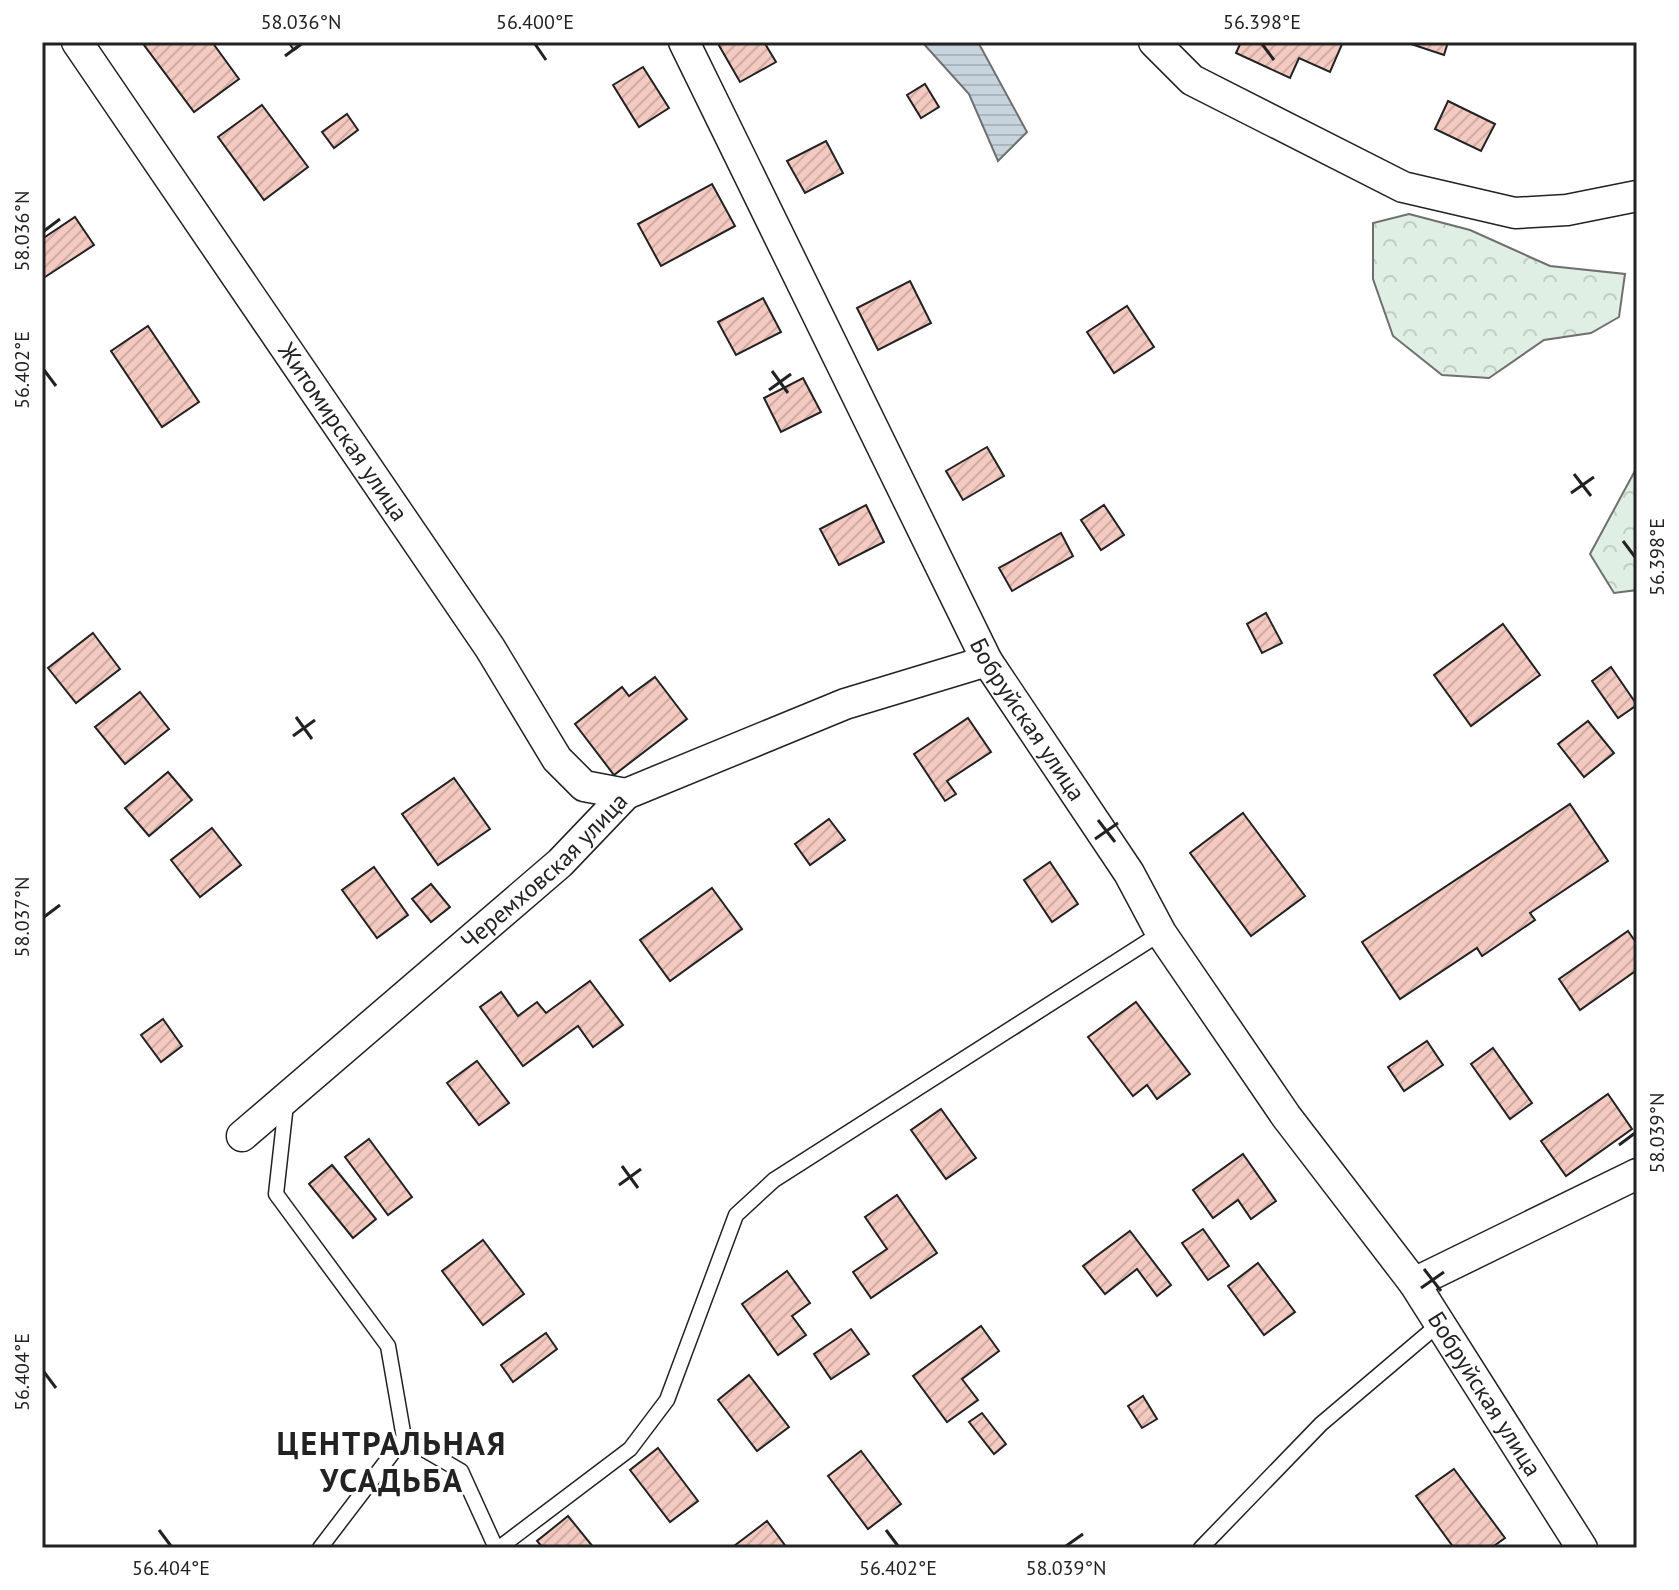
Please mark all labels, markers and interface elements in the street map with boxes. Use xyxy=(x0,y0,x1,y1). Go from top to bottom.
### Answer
text: 58.036°N xyxy=(261,9,341,35)
text: 56.400°E xyxy=(496,9,574,35)
text: 56.398°E xyxy=(1223,9,1301,35)
text: 58.036°N xyxy=(9,191,35,271)
text: 56.402°E xyxy=(9,331,35,409)
street label: Житомирская улица xyxy=(271,336,415,527)
text: 56.398°E xyxy=(1644,518,1670,596)
street label: Бобруйская улица xyxy=(963,633,1092,807)
street label: Черемховская улица xyxy=(454,786,634,956)
text: 58.037°N xyxy=(9,877,35,957)
text: 58.039°N xyxy=(1644,1093,1670,1173)
street label: Бобруйская улица xyxy=(1421,1306,1549,1482)
text: 56.404°E xyxy=(9,1333,35,1411)
district label: ЦЕНТРАЛЬНАЯ УСАДЬБА xyxy=(277,1422,507,1501)
text: 56.404°E xyxy=(132,1555,210,1581)
text: 56.402°E xyxy=(859,1555,937,1581)
text: 58.039°N xyxy=(1026,1555,1106,1581)

